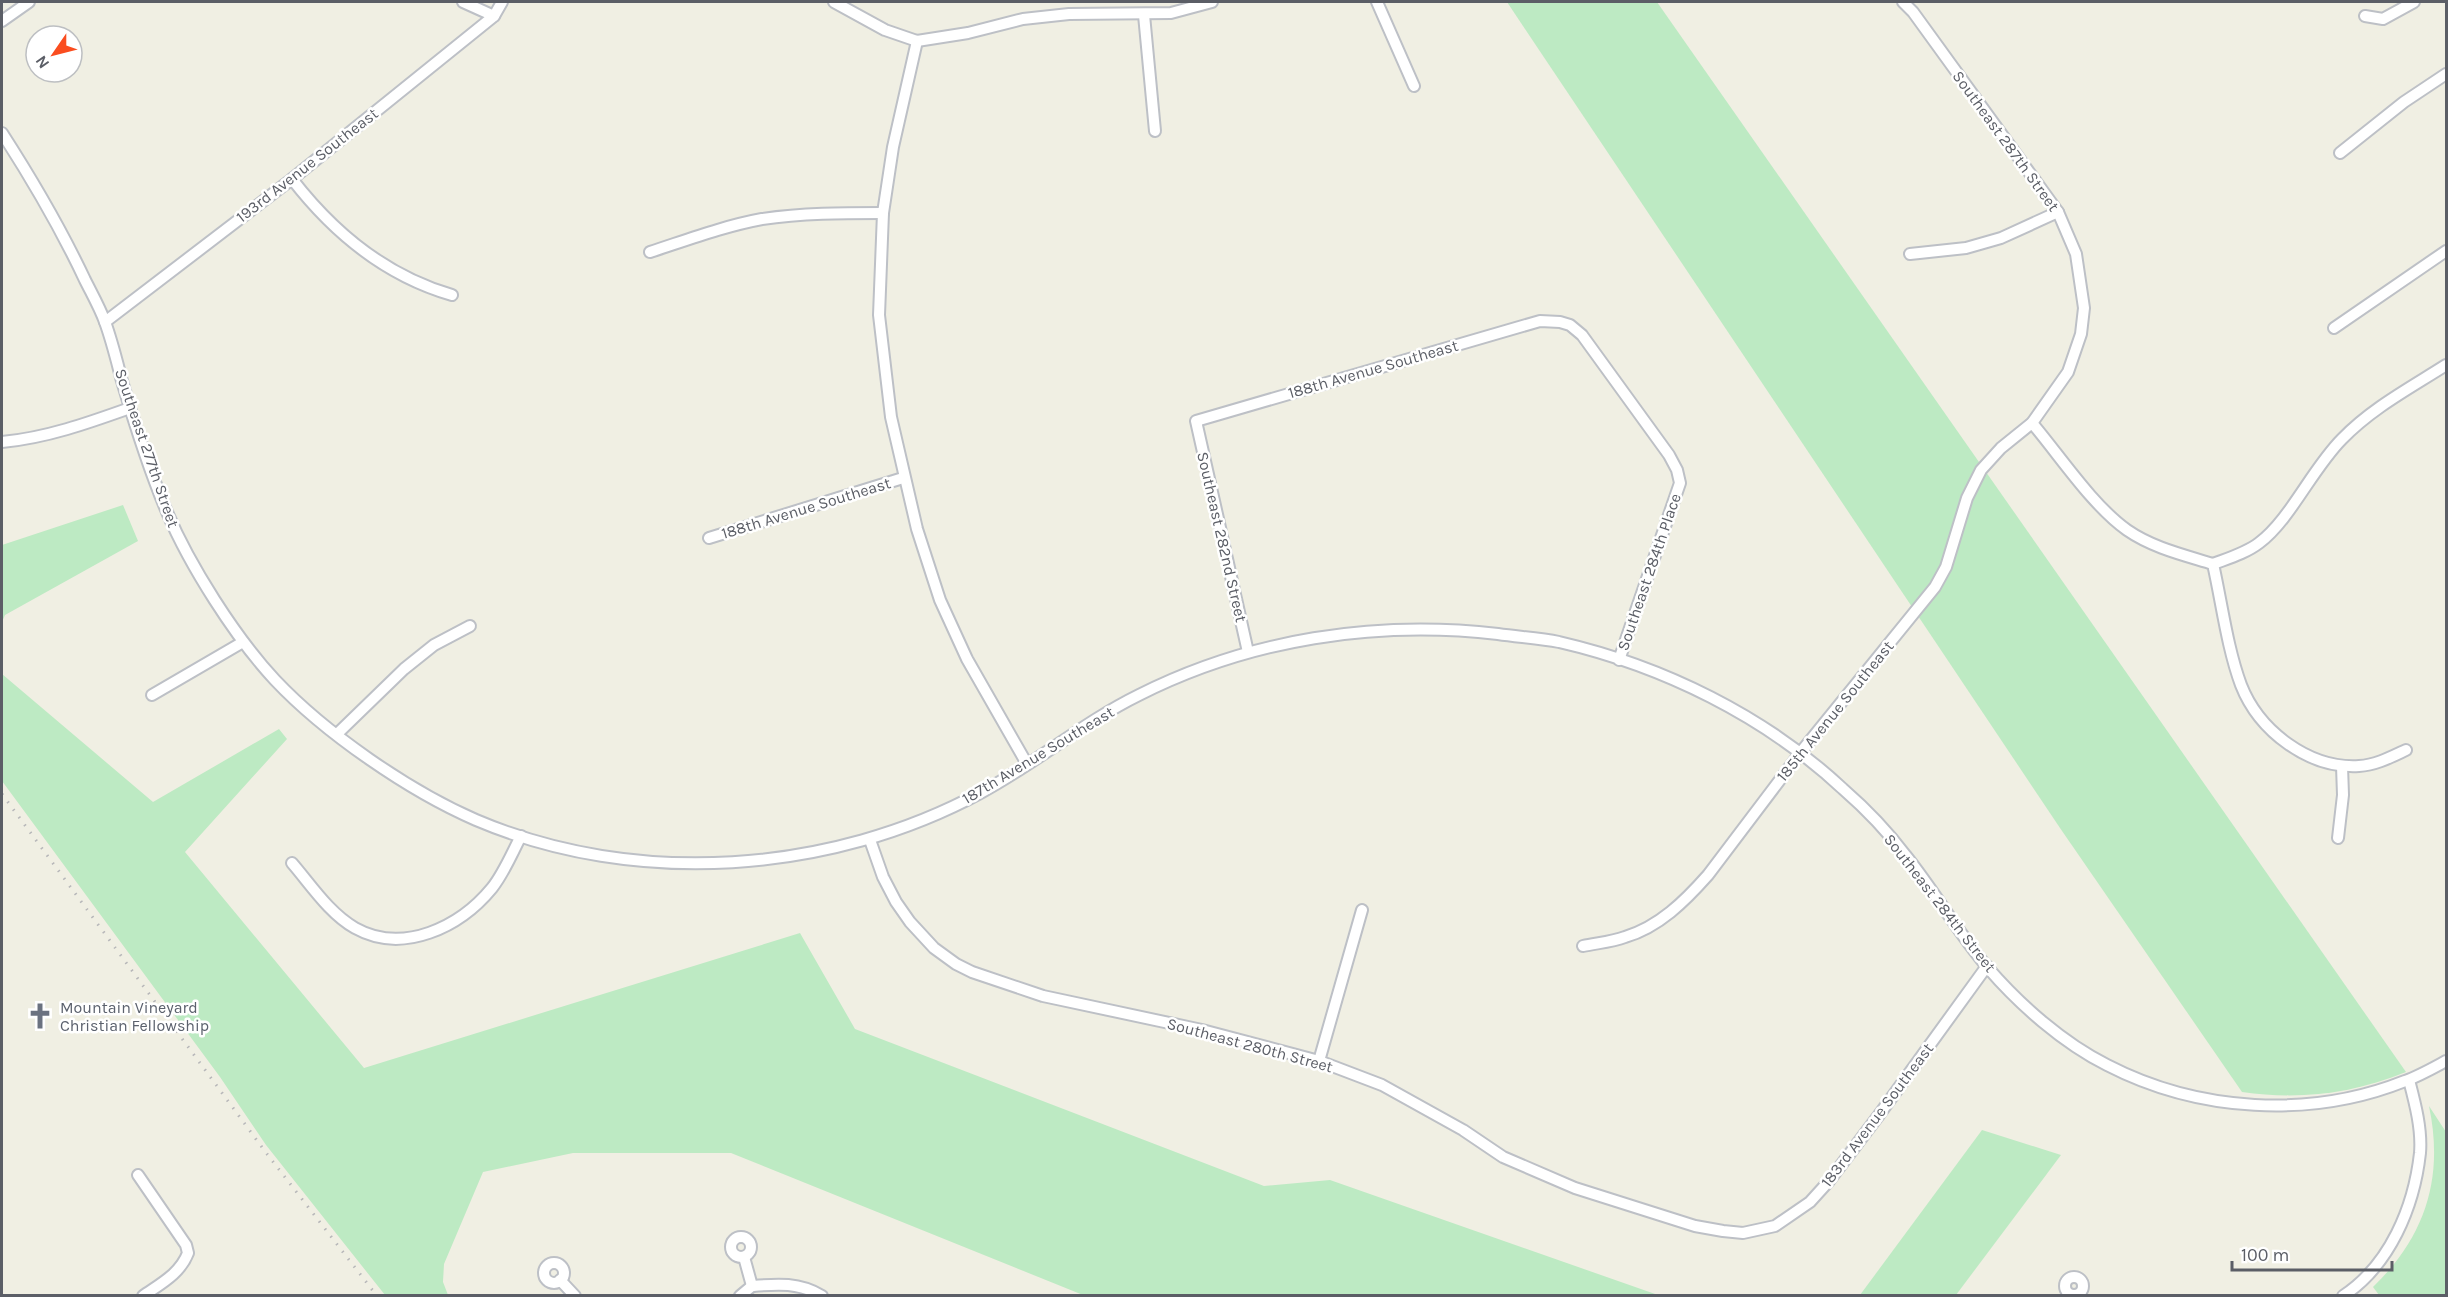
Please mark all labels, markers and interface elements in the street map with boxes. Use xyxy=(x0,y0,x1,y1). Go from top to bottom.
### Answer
north arrow xyxy=(24,24,84,84)
text: N xyxy=(31,52,53,72)
street label: Southeast 287th Street xyxy=(1949,67,2063,215)
street label: 193rd Avenue Southeast xyxy=(232,104,382,226)
street label: 188th Avenue Southeast xyxy=(1286,336,1460,402)
street label: Southeast 277th Street xyxy=(111,366,183,530)
street label: Southeast 282nd Street xyxy=(1193,450,1251,624)
street label: 188th Avenue Southeast xyxy=(719,473,893,543)
street label: Southeast 284th Place xyxy=(1613,491,1685,653)
street label: 185th Avenue Southeast xyxy=(1772,637,1898,785)
street label: 187th Avenue Southeast xyxy=(959,702,1117,808)
street label: Southeast 284th Street xyxy=(1880,830,2000,976)
place label: Mountain Vineyard Christian Fellowship xyxy=(60,998,209,1035)
church icon: Mountain Vineyard Christian Fellowship xyxy=(25,1001,55,1031)
street label: Southeast 280th Street xyxy=(1165,1014,1335,1076)
street label: 183rd Avenue Southeast xyxy=(1817,1039,1937,1191)
scale bar xyxy=(2232,1234,2392,1272)
text: 100 m xyxy=(2241,1244,2289,1266)

